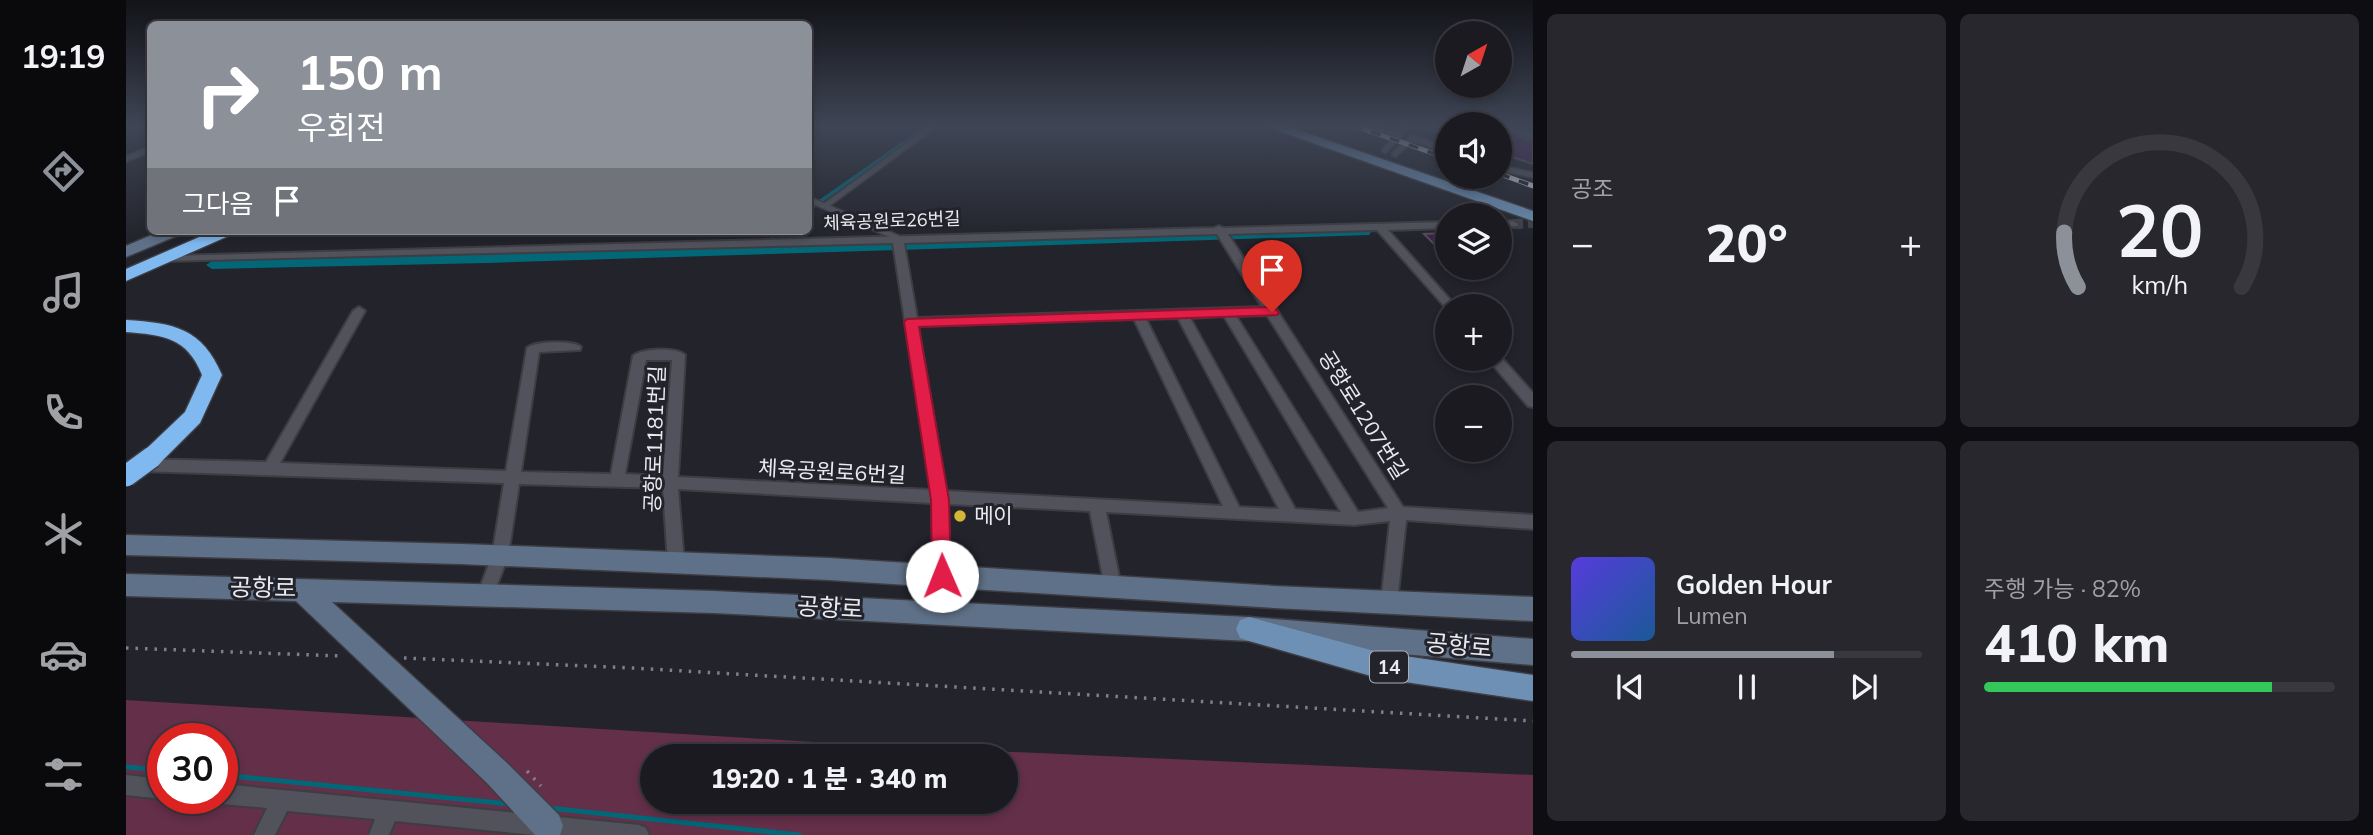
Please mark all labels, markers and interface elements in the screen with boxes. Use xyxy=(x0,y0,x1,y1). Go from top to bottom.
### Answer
north arrow xyxy=(1435,21,1512,98)
map controls xyxy=(1435,21,1512,462)
text: 19:19 xyxy=(21,36,105,76)
text: 150 m xyxy=(297,41,443,102)
icon: right xyxy=(182,49,273,140)
text: 우회전 xyxy=(297,107,385,147)
button: sound xyxy=(1435,112,1512,189)
icon: directions xyxy=(39,147,88,196)
text: 공조 xyxy=(1571,174,1613,203)
icon: arrive xyxy=(268,182,306,220)
text: 20 xyxy=(2116,184,2203,275)
text: 그다음 xyxy=(182,187,254,220)
button: layers xyxy=(1435,203,1512,280)
street label: 체육공원로26번길 xyxy=(823,207,961,234)
text: 20° xyxy=(1705,210,1788,275)
text: − xyxy=(1571,219,1594,267)
text: + xyxy=(1899,219,1922,267)
pin xyxy=(1242,240,1302,312)
icon: arrive xyxy=(1253,251,1291,289)
icon: music xyxy=(39,268,88,317)
text: km/h xyxy=(2131,268,2188,299)
button: + xyxy=(1435,294,1512,371)
street label: 공항로1207번길 xyxy=(1314,345,1414,484)
street label: 공항로1181번길 xyxy=(638,365,670,513)
button: − xyxy=(1435,385,1512,462)
icon: phone xyxy=(39,388,88,437)
street label: 체육공원로6번길 xyxy=(758,454,907,488)
place label: 메이 xyxy=(974,502,1013,528)
marker: 메이 xyxy=(952,508,968,524)
icon: climate xyxy=(39,509,88,558)
position arrow xyxy=(905,539,979,613)
text: Golden Hour xyxy=(1676,568,1832,601)
street label: 공항로 xyxy=(230,571,296,603)
text: 주행 가능 · 82% xyxy=(1984,574,2141,603)
street label: 공항로 xyxy=(796,590,864,624)
text: Lumen xyxy=(1676,601,1748,630)
text: 410 km xyxy=(1984,610,2169,675)
street label: 공항로 xyxy=(1425,627,1493,663)
icon: car xyxy=(39,630,88,679)
road number: 14 xyxy=(1370,652,1408,682)
icon: previous xyxy=(1611,668,1649,706)
icon: pause xyxy=(1728,668,1766,706)
icon: next xyxy=(1845,668,1883,706)
speed limit sign: 30 xyxy=(147,723,238,814)
icon: filters xyxy=(39,750,88,799)
text: 19:20 · 1 분 · 340 m xyxy=(711,762,947,795)

